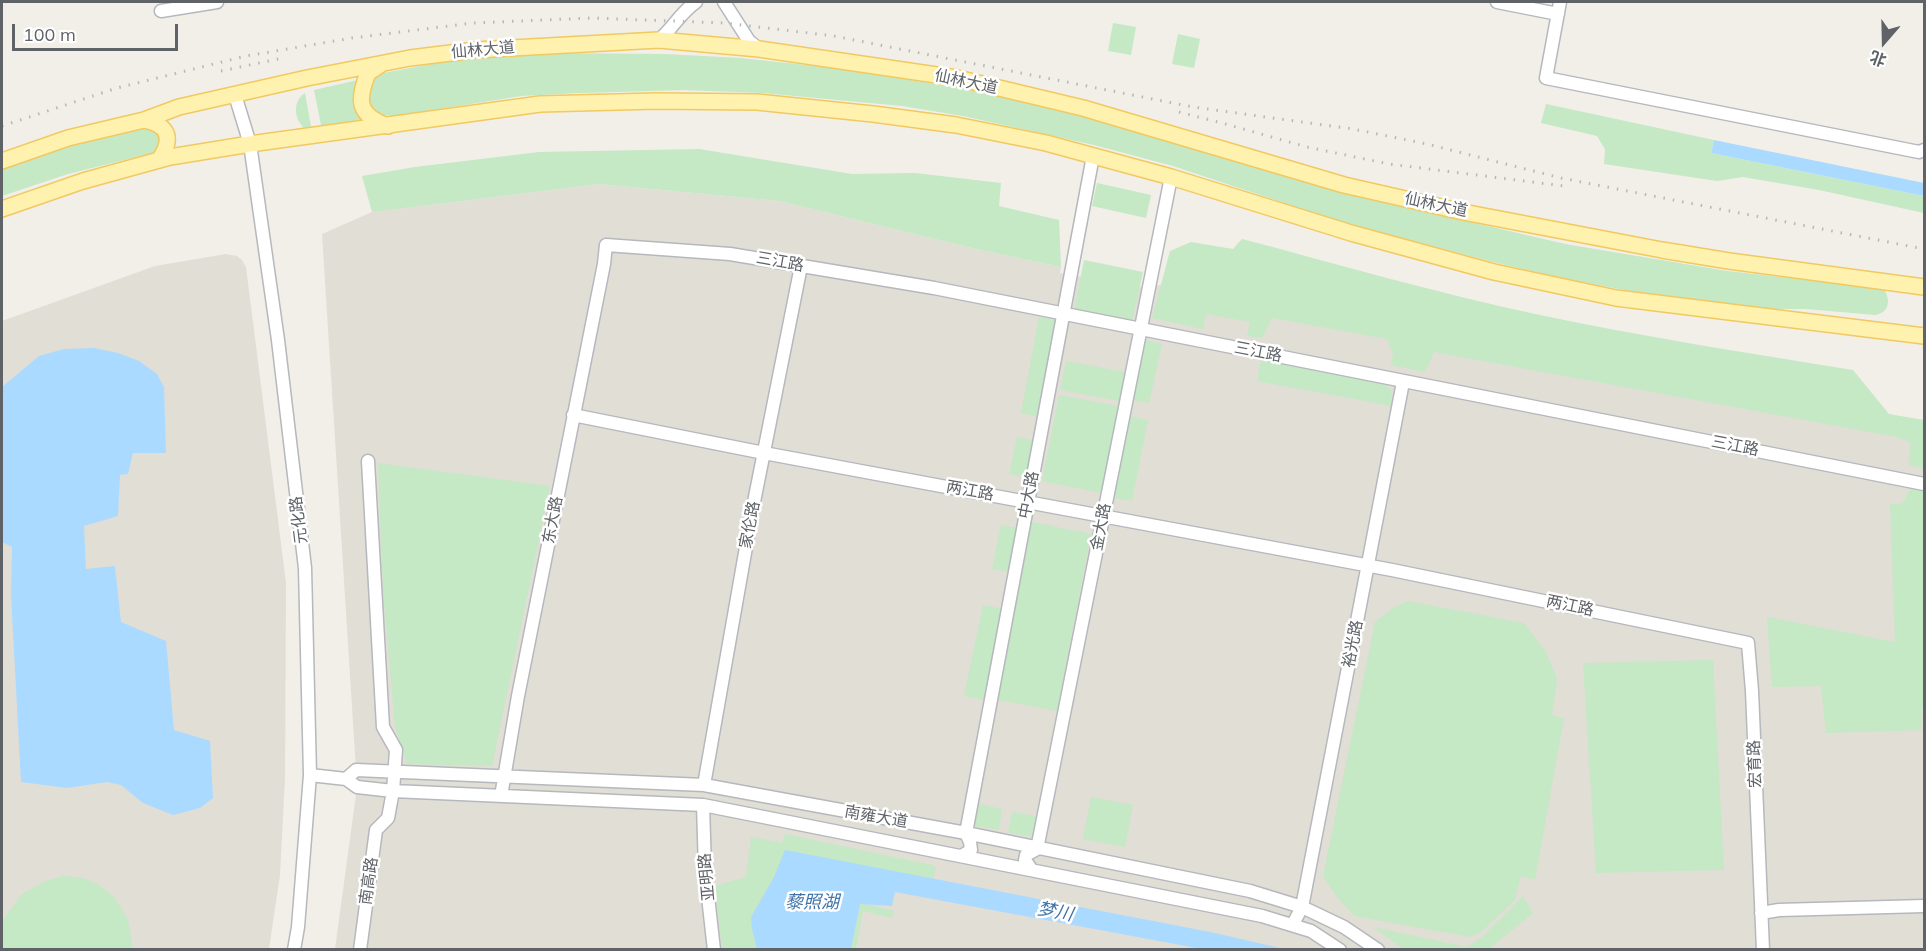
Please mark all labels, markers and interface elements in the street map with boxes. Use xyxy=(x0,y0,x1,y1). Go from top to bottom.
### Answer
scale bar xyxy=(15,12,182,50)
north arrow xyxy=(1854,12,1914,72)
text: 100 m xyxy=(23,23,76,46)
street label: 仙林大道 xyxy=(450,38,516,62)
text: 北 xyxy=(1867,47,1889,71)
street label: 仙林大道 xyxy=(933,66,999,98)
street label: 仙林大道 xyxy=(1403,189,1469,221)
street label: 三江路 xyxy=(755,248,805,276)
street label: 三江路 xyxy=(1233,338,1283,366)
street label: 三江路 xyxy=(1710,432,1760,460)
street label: 中大路 xyxy=(1015,470,1043,520)
street label: 两江路 xyxy=(945,477,995,505)
street label: 元化路 xyxy=(287,495,311,545)
street label: 东大路 xyxy=(539,495,567,545)
street label: 家伦路 xyxy=(736,500,764,550)
street label: 金大路 xyxy=(1087,502,1115,552)
street label: 两江路 xyxy=(1545,592,1595,620)
street label: 裕光路 xyxy=(1339,619,1367,669)
street label: 宏育路 xyxy=(1745,740,1765,788)
street label: 南雍大道 xyxy=(843,802,909,832)
street label: 亚明路 xyxy=(695,852,719,902)
street label: 南高路 xyxy=(356,856,382,906)
water label: 藜照湖 xyxy=(785,892,839,914)
water label: 梦川 xyxy=(1035,898,1075,926)

